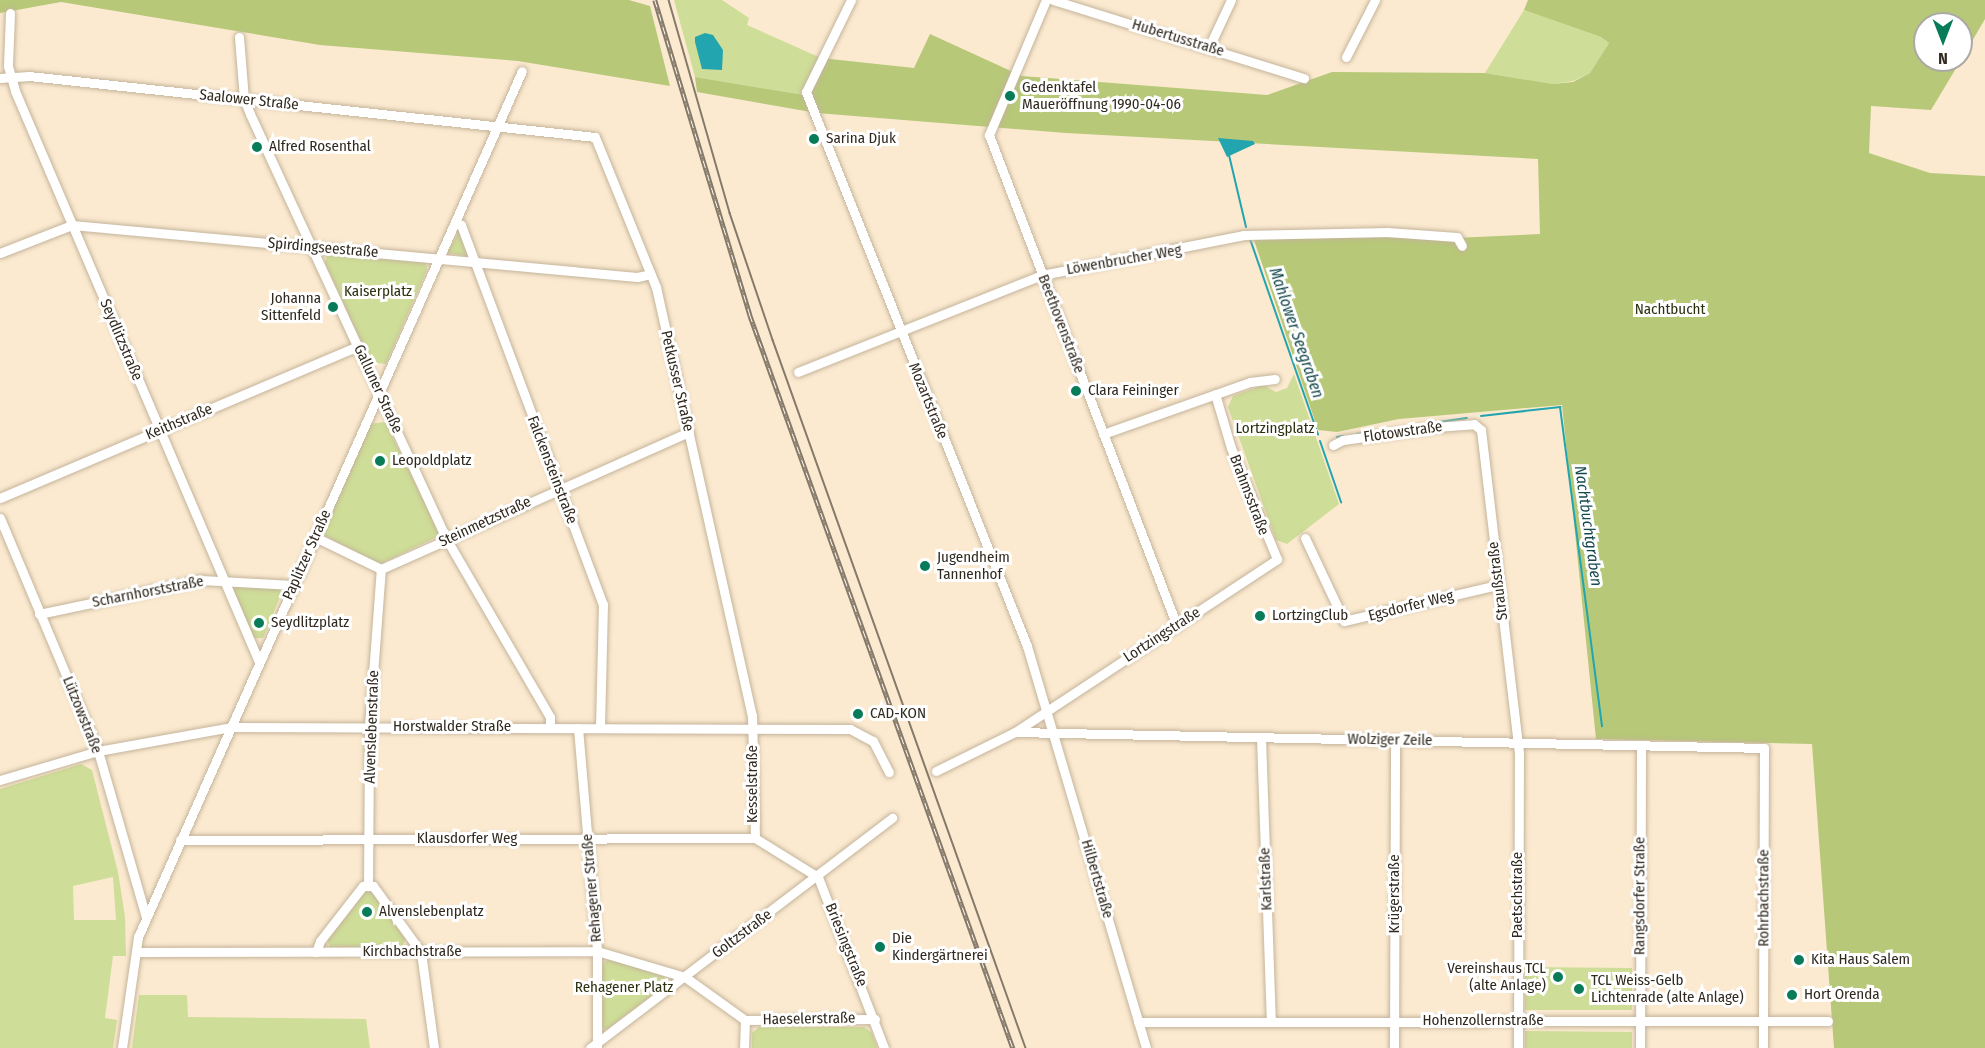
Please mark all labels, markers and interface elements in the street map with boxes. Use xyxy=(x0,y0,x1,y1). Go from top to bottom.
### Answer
north arrow xyxy=(1913,12,1973,72)
street label: Hubertusstraße xyxy=(1130,15,1226,61)
text: N xyxy=(1938,49,1948,68)
place label: Gedenktafel Maueröffnung 1990-04-06 xyxy=(1022,78,1181,113)
street label: Saalower Straße xyxy=(199,86,299,114)
marker: Gedenktafel Maueröffnung 1990-04-06 xyxy=(1003,89,1017,103)
place label: Sarina Djuk xyxy=(826,130,896,148)
marker: Sarina Djuk xyxy=(807,132,821,146)
place label: Alfred Rosenthal xyxy=(269,138,371,156)
marker: Alfred Rosenthal xyxy=(250,140,264,154)
street label: Spirdingseestraße xyxy=(267,234,379,262)
street label: Löwenbrucher Weg xyxy=(1065,241,1183,279)
water label: Mahlower Seegraben xyxy=(1265,265,1327,401)
street label: Beethovenstraße xyxy=(1034,272,1088,376)
park label: Kaiserplatz xyxy=(344,283,412,301)
place label: Johanna Sittenfeld xyxy=(261,289,321,324)
street label: Seydlitzstraße xyxy=(96,297,146,383)
marker: Johanna Sittenfeld xyxy=(326,300,340,314)
park label: Nachtbucht xyxy=(1635,301,1705,319)
street label: Petkusser Straße xyxy=(657,329,697,433)
street label: Galluner Straße xyxy=(350,342,406,436)
street label: Mozartstraße xyxy=(905,360,951,442)
place label: Clara Feininger xyxy=(1088,382,1179,400)
marker: Clara Feininger xyxy=(1069,384,1083,398)
street label: Keithstraße xyxy=(143,400,215,444)
street label: Falckensteinstraße xyxy=(523,413,581,527)
street label: Flotowstraße xyxy=(1362,418,1444,446)
park label: Lortzingplatz xyxy=(1235,420,1315,438)
place label: Leopoldplatz xyxy=(392,452,471,470)
street label: Brahmsstraße xyxy=(1225,452,1273,538)
marker: Leopoldplatz xyxy=(373,454,387,468)
water label: Nachtbuchtgraben xyxy=(1570,465,1606,587)
street label: Steinmetzstraße xyxy=(436,493,534,551)
street label: Paplitzer Straße xyxy=(279,507,335,603)
street label: Straußstraße xyxy=(1484,541,1512,621)
place label: Jugendheim Tannenhof xyxy=(937,548,1010,583)
marker: Jugendheim Tannenhof xyxy=(918,559,932,573)
street label: Scharnhorststraße xyxy=(91,572,205,612)
street label: Egsdorfer Weg xyxy=(1366,587,1456,625)
street label: Lortzingstraße xyxy=(1120,604,1204,666)
place label: LortzingClub xyxy=(1272,607,1348,625)
marker: LortzingClub xyxy=(1253,609,1267,623)
place label: Seydlitzplatz xyxy=(271,614,349,632)
marker: Seydlitzplatz xyxy=(252,616,266,630)
street label: Alvenslebenstraße xyxy=(361,670,383,784)
street label: Lützowstraße xyxy=(58,674,106,756)
place label: CAD-KON xyxy=(870,705,926,723)
marker: CAD-KON xyxy=(851,707,865,721)
street label: Horstwalder Straße xyxy=(393,718,511,736)
street label: Wolziger Zeile xyxy=(1347,730,1433,750)
street label: Kesselstraße xyxy=(744,745,762,823)
street label: Klausdorfer Weg xyxy=(417,830,517,848)
street label: Rehagener Straße xyxy=(578,833,606,943)
street label: Hilbertstraße xyxy=(1077,837,1117,921)
street label: Rangsdorfer Straße xyxy=(1631,837,1649,955)
street label: Karlstraße xyxy=(1256,847,1276,911)
street label: Rohrbachstraße xyxy=(1755,849,1773,947)
street label: Paetschstraße xyxy=(1509,852,1527,938)
street label: Krügerstraße xyxy=(1386,854,1404,934)
street label: Briesingstraße xyxy=(821,901,871,989)
place label: Alvenslebenplatz xyxy=(379,903,484,921)
marker: Alvenslebenplatz xyxy=(360,905,374,919)
street label: Goltzstraße xyxy=(709,906,775,962)
place label: Die Kindergärtnerei xyxy=(892,929,988,964)
marker: Die Kindergärtnerei xyxy=(873,940,887,954)
street label: Kirchbachstraße xyxy=(362,943,462,961)
place label: Kita Haus Salem xyxy=(1811,951,1910,969)
marker: Kita Haus Salem xyxy=(1792,953,1806,967)
place label: Vereinshaus TCL (alte Anlage) xyxy=(1447,959,1546,994)
marker: Vereinshaus TCL (alte Anlage) xyxy=(1551,970,1565,984)
place label: TCL Weiss-Gelb Lichtenrade (alte Anlage) xyxy=(1591,971,1744,1006)
park label: Rehagener Platz xyxy=(575,979,673,997)
marker: TCL Weiss-Gelb Lichtenrade (alte Anlage) xyxy=(1572,982,1586,996)
place label: Hort Orenda xyxy=(1804,986,1880,1004)
marker: Hort Orenda xyxy=(1785,988,1799,1002)
street label: Haeselerstraße xyxy=(762,1009,856,1029)
street label: Hohenzollernstraße xyxy=(1422,1012,1544,1030)

